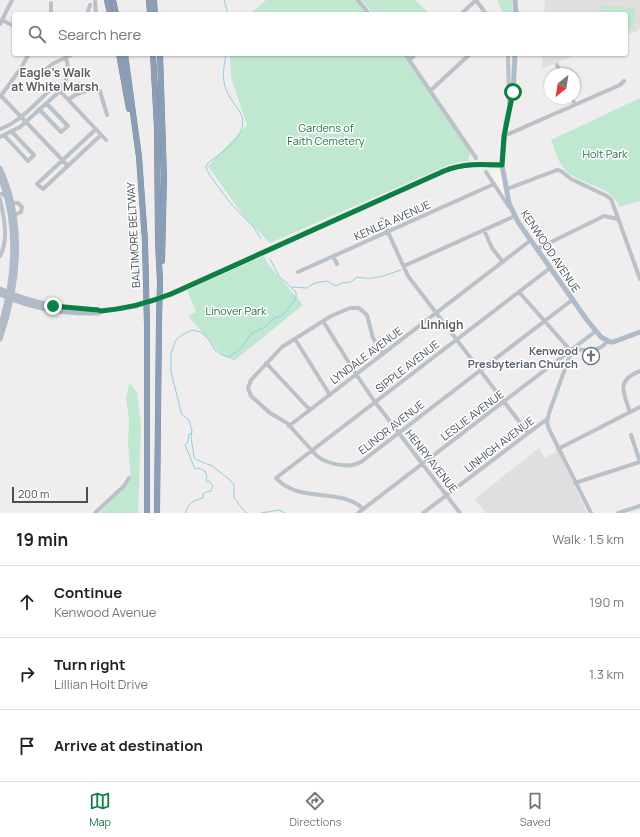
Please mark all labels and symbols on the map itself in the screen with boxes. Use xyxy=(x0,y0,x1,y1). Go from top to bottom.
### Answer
district label: Eagle's Walk at White Marsh xyxy=(11,64,99,95)
north arrow xyxy=(544,68,580,104)
route start xyxy=(504,83,522,101)
park label: Gardens of Faith Cemetery xyxy=(287,120,365,148)
park label: Holt Park xyxy=(582,146,628,161)
street label: BALTIMORE BELTWAY xyxy=(123,181,143,288)
street label: KENLEA AVENUE xyxy=(351,196,433,244)
street label: KENWOOD AVENUE xyxy=(518,207,584,295)
route end xyxy=(44,297,62,315)
park label: Linover Park xyxy=(206,303,267,318)
district label: Linhigh xyxy=(420,316,464,333)
street label: LYNDALE AVENUE xyxy=(327,323,405,387)
street label: SIPPLE AVENUE xyxy=(372,336,442,396)
place label: Kenwood Presbyterian Church xyxy=(468,343,578,371)
church icon: Kenwood Presbyterian Church xyxy=(581,346,601,366)
street label: LESLIE AVENUE xyxy=(437,386,507,444)
street label: ELINOR AVENUE xyxy=(355,397,427,457)
street label: LINHIGH AVENUE xyxy=(461,413,537,475)
street label: HENRY AVENUE xyxy=(402,426,462,496)
scale bar xyxy=(12,485,88,504)

